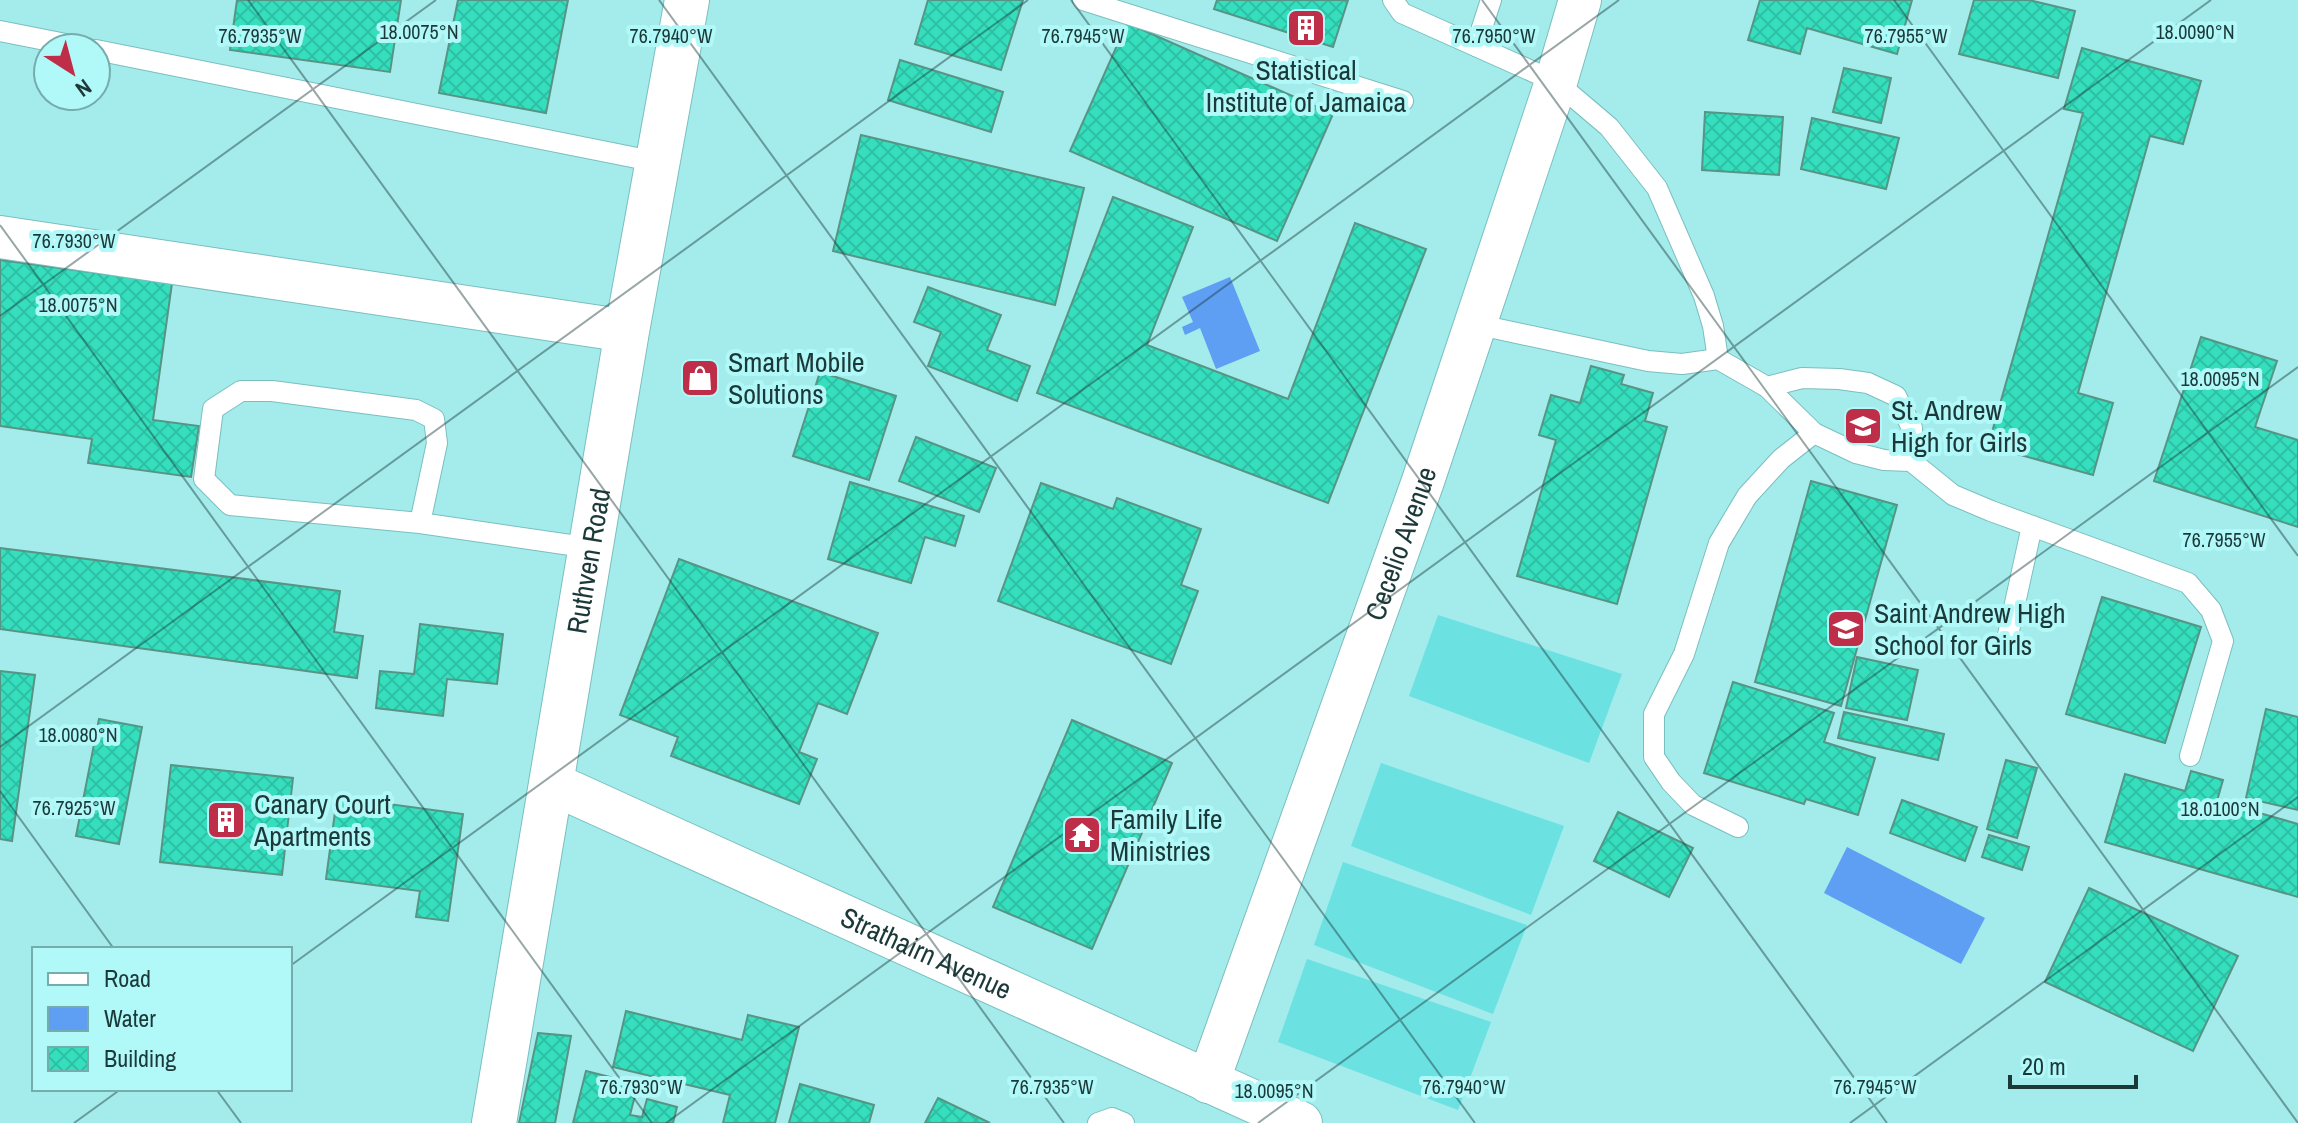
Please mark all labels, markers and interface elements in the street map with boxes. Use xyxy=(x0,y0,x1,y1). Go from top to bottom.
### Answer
building icon: Statistical Institute of Jamaica xyxy=(1285,7,1327,49)
text: 18.0075°N xyxy=(379,18,459,45)
text: 18.0090°N xyxy=(2155,18,2235,45)
text: 76.7935°W xyxy=(219,22,302,49)
text: 76.7940°W xyxy=(630,22,713,49)
text: 76.7945°W xyxy=(1042,22,1125,49)
text: 76.7950°W xyxy=(1453,22,1536,49)
text: 76.7955°W xyxy=(1865,22,1948,49)
north arrow xyxy=(32,32,112,112)
place label: Statistical Institute of Jamaica xyxy=(1206,51,1406,121)
text: N xyxy=(70,72,98,104)
text: 76.7930°W xyxy=(33,227,116,254)
text: 18.0075°N xyxy=(38,291,118,318)
place label: Smart Mobile Solutions xyxy=(728,343,865,413)
shop icon: Smart Mobile Solutions xyxy=(679,357,721,399)
text: 18.0095°N xyxy=(2180,365,2260,392)
place label: St. Andrew High for Girls xyxy=(1891,391,2028,461)
school or university icon: St. Andrew High for Girls xyxy=(1842,405,1884,447)
street label: Cecelio Avenue xyxy=(1356,462,1445,625)
street label: Ruthven Road xyxy=(557,485,619,636)
text: 76.7955°W xyxy=(2183,526,2266,553)
place label: Saint Andrew High School for Girls xyxy=(1874,594,2065,664)
school or university icon: Saint Andrew High School for Girls xyxy=(1825,608,1867,650)
text: 18.0080°N xyxy=(38,721,118,748)
place label: Canary Court Apartments xyxy=(253,785,391,855)
text: 76.7925°W xyxy=(33,794,116,821)
text: 18.0100°N xyxy=(2180,795,2260,822)
building icon: Canary Court Apartments xyxy=(205,799,247,841)
place label: Family Life Ministries xyxy=(1110,800,1222,870)
temple icon: Family Life Ministries xyxy=(1061,814,1103,856)
street label: Strathairn Avenue xyxy=(835,898,1018,1008)
legend xyxy=(32,947,292,1091)
text: Road xyxy=(104,962,151,994)
text: Water xyxy=(104,1002,156,1034)
scale bar xyxy=(2010,1039,2136,1089)
text: Building xyxy=(104,1042,176,1074)
text: 20 m xyxy=(2022,1050,2066,1082)
text: 76.7930°W xyxy=(600,1073,683,1100)
text: 76.7935°W xyxy=(1011,1073,1094,1100)
text: 76.7940°W xyxy=(1423,1073,1506,1100)
text: 76.7945°W xyxy=(1834,1073,1917,1100)
text: 18.0095°N xyxy=(1234,1077,1314,1104)

